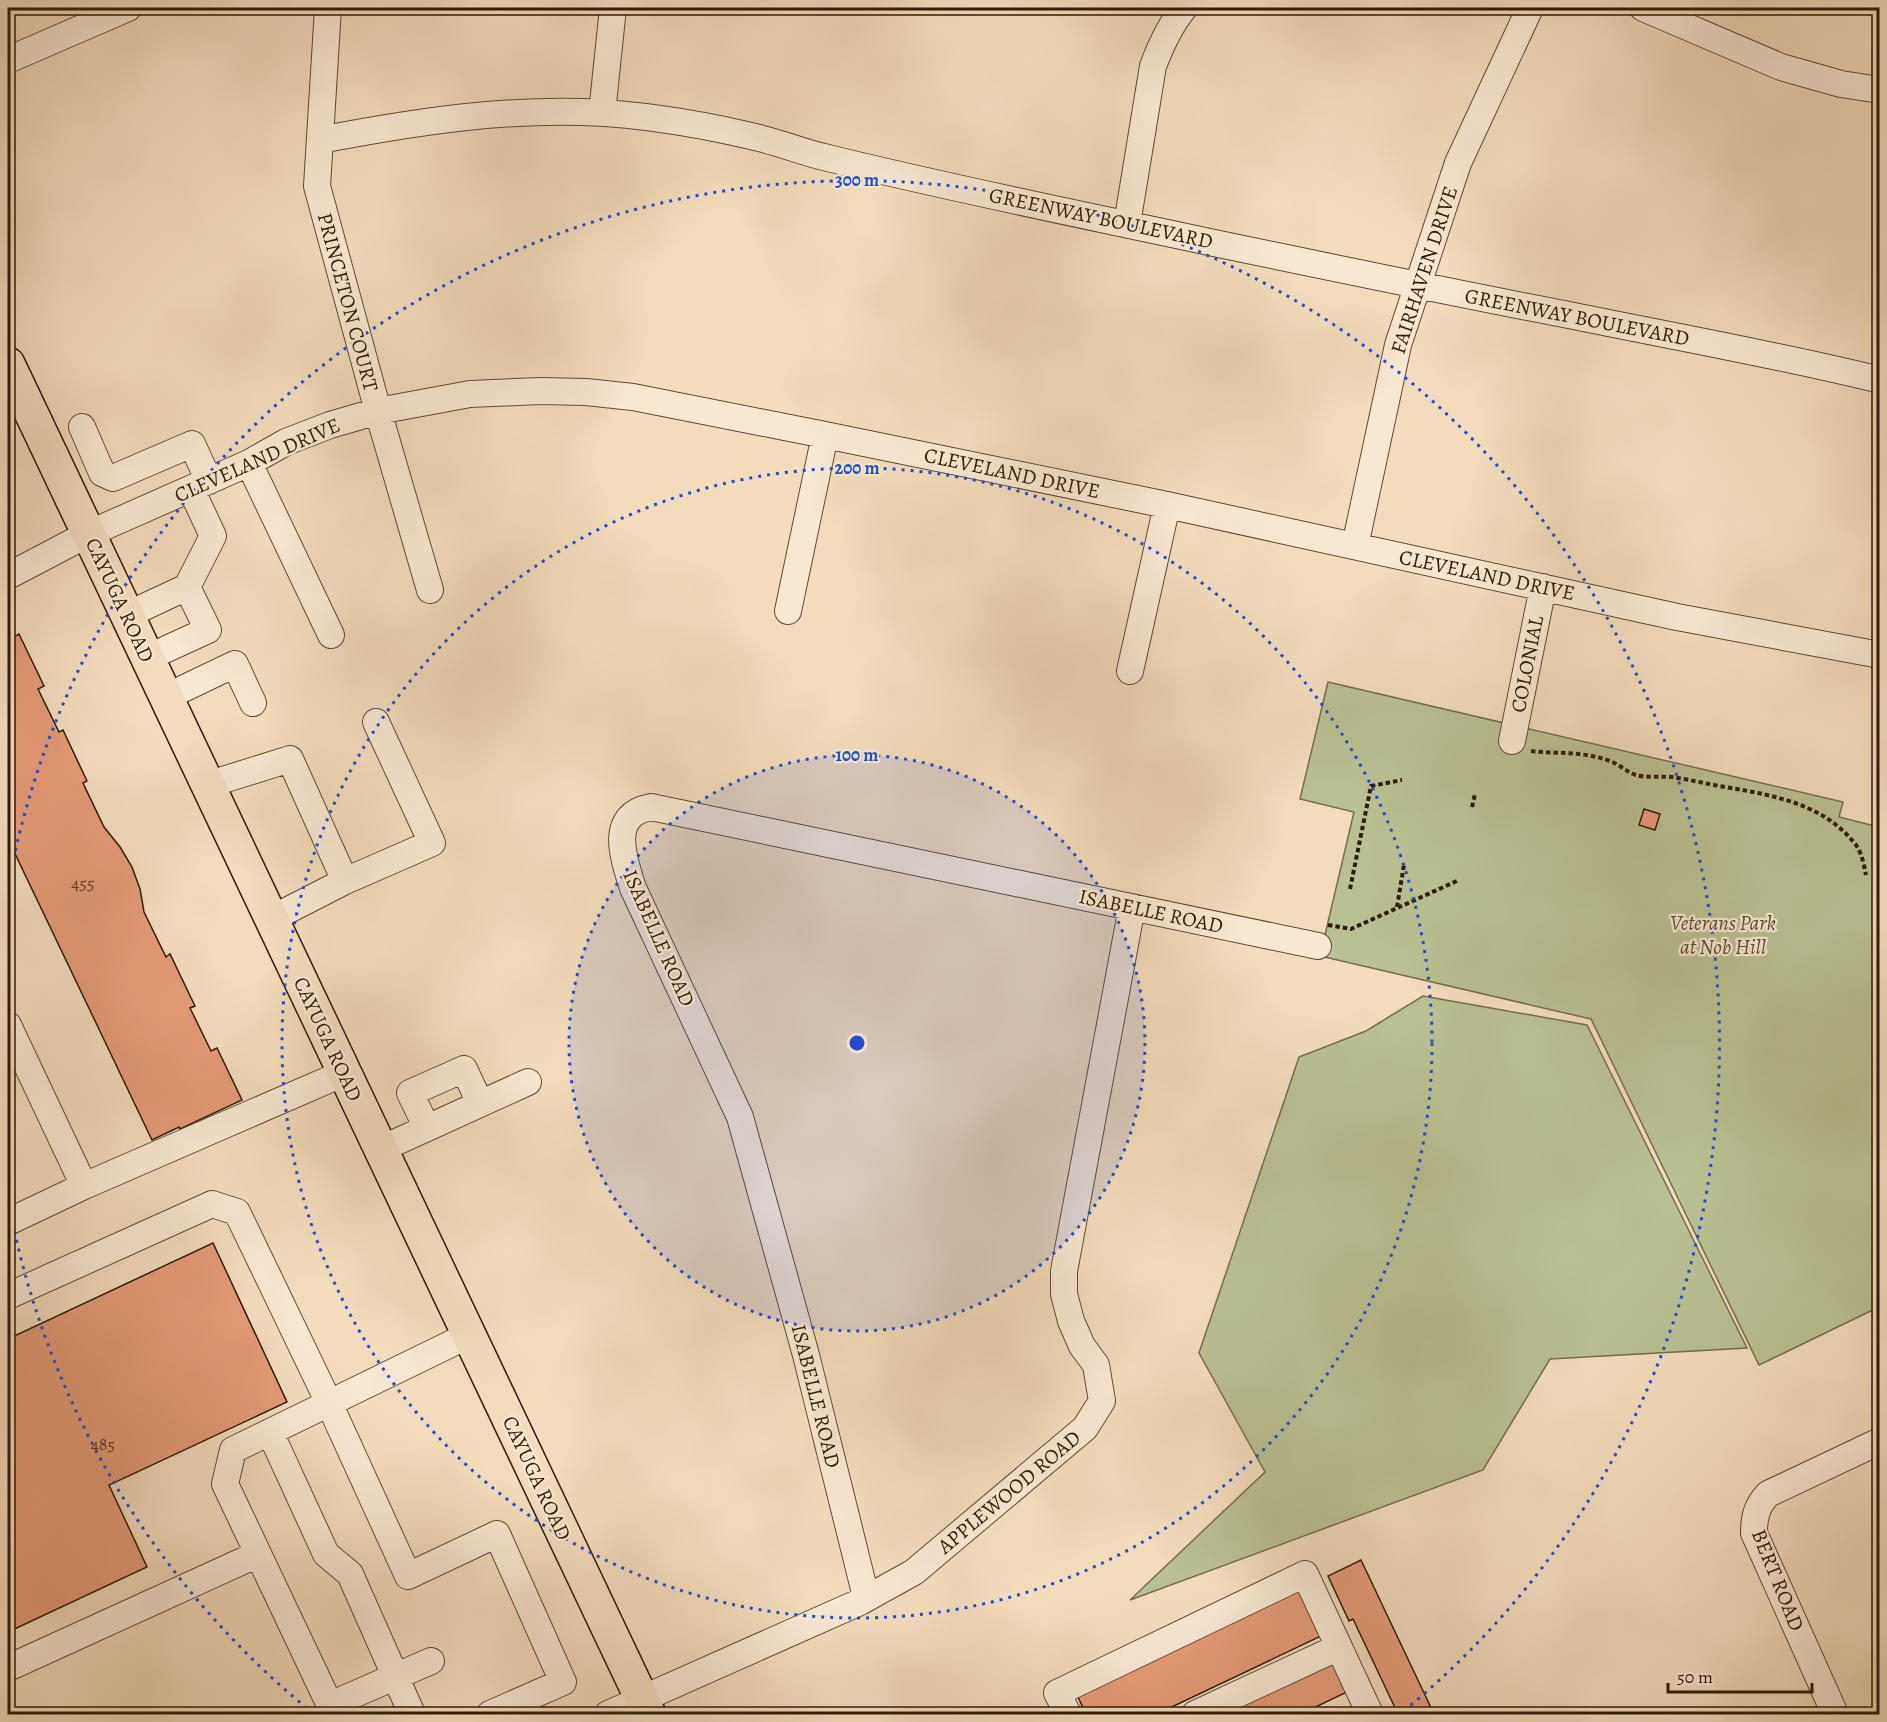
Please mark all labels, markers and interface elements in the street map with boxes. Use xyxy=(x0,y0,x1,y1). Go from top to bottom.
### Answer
text: 300 m xyxy=(835,168,879,192)
street label: GREENWAY BOULEVARD xyxy=(987,181,1215,255)
street label: FAIRHAVEN DRIVE xyxy=(1384,182,1464,358)
street label: PRINCETON COURT xyxy=(311,210,385,395)
street label: GREENWAY BOULEVARD xyxy=(1462,281,1692,353)
street label: CLEVELAND DRIVE xyxy=(170,411,344,509)
street label: CLEVELAND DRIVE xyxy=(922,441,1102,505)
text: 200 m xyxy=(834,456,880,480)
street label: CAYUGA ROAD xyxy=(79,533,161,667)
street label: CLEVELAND DRIVE xyxy=(1397,543,1577,607)
street label: COLONIAL xyxy=(1504,613,1550,715)
text: 100 m xyxy=(836,743,878,767)
street label: ISABELLE ROAD xyxy=(616,865,702,1011)
house number: 455 xyxy=(71,871,95,895)
street label: ISABELLE ROAD xyxy=(1076,882,1226,940)
park label: Veterans Park at Nob Hill xyxy=(1670,909,1776,961)
street label: CAYUGA ROAD xyxy=(287,972,369,1106)
centre of rings xyxy=(847,1033,867,1053)
street label: ISABELLE ROAD xyxy=(785,1321,847,1471)
street label: CAYUGA ROAD xyxy=(496,1411,578,1545)
street label: APPLEWOOD ROAD xyxy=(931,1424,1087,1561)
house number: 485 xyxy=(91,1432,115,1456)
street label: BERT ROAD xyxy=(1745,1525,1811,1635)
scale bar xyxy=(1668,1656,1812,1694)
text: 50 m xyxy=(1677,1665,1713,1689)

